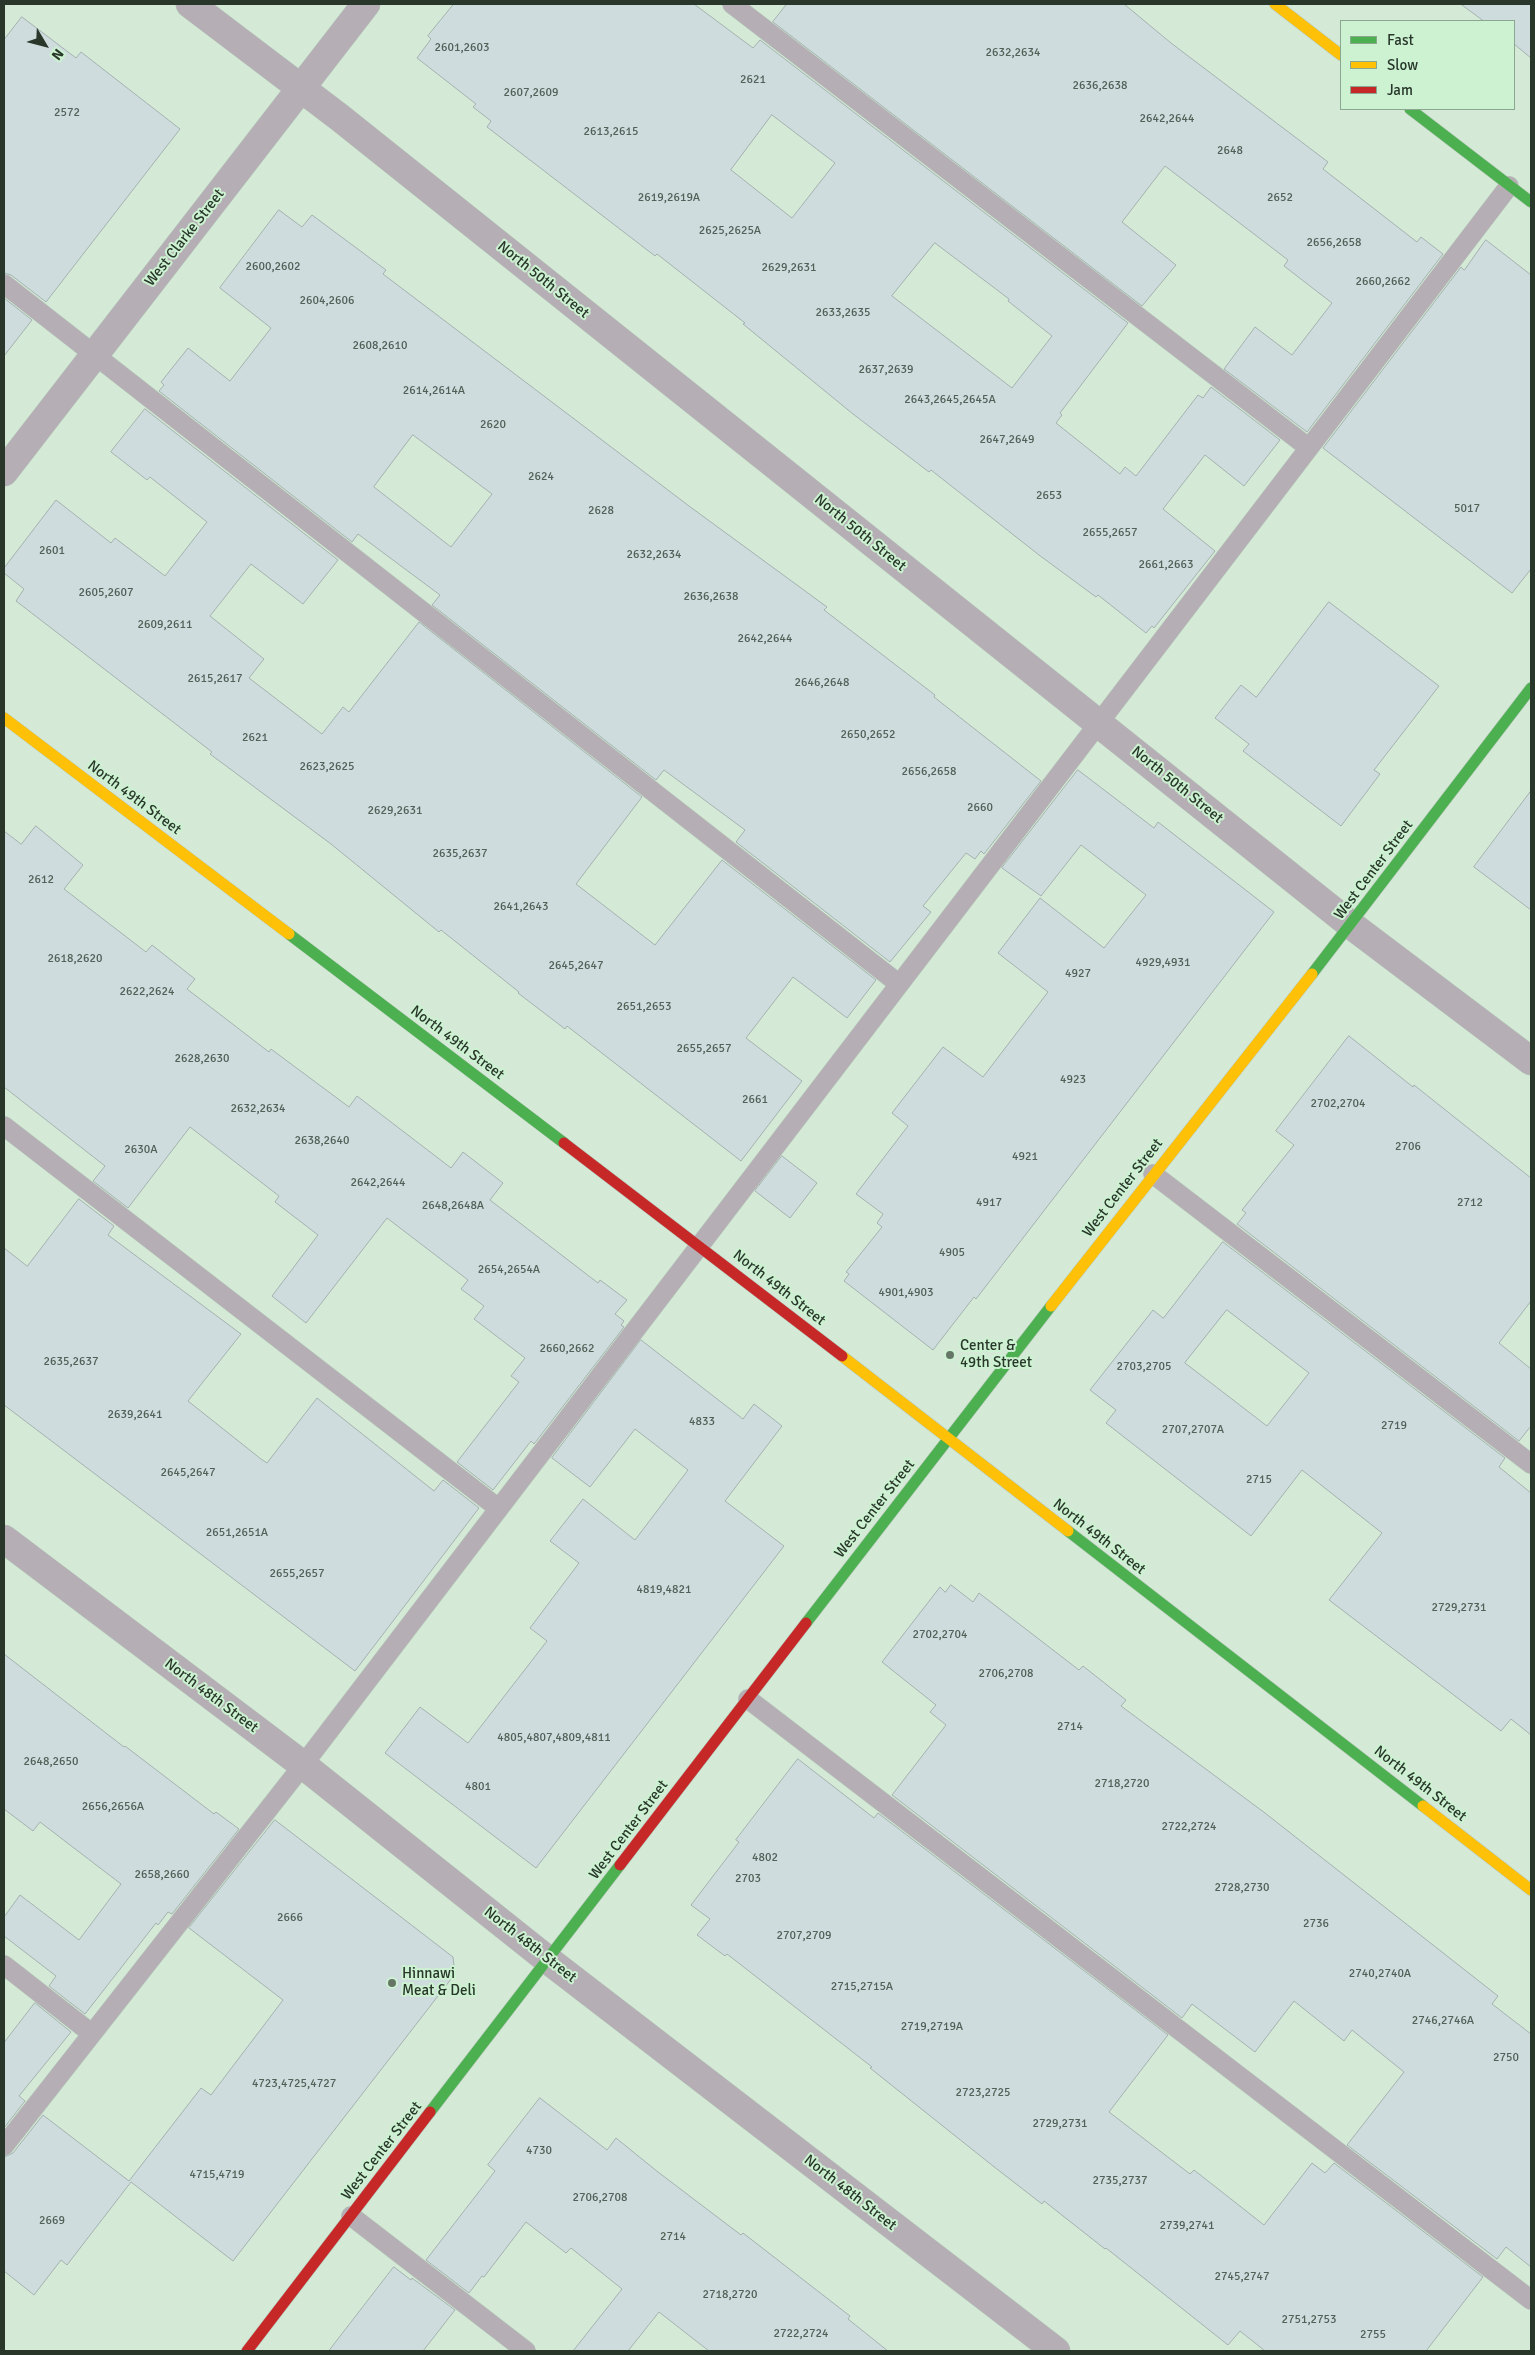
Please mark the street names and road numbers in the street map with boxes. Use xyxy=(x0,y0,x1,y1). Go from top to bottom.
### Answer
street label: West Clarke Street xyxy=(141,186,229,290)
street label: North 50th Street xyxy=(494,238,592,322)
street label: North 50th Street xyxy=(811,491,909,575)
street label: North 50th Street xyxy=(1128,743,1226,827)
street label: North 49th Street xyxy=(84,757,184,839)
street label: West Center Street xyxy=(1331,817,1417,923)
street label: North 49th Street xyxy=(407,1002,507,1084)
street label: West Center Street xyxy=(1079,1135,1167,1241)
street label: North 49th Street xyxy=(729,1246,829,1330)
street label: West Center Street xyxy=(831,1456,919,1562)
street label: North 49th Street xyxy=(1049,1495,1149,1579)
street label: North 48th Street xyxy=(161,1655,261,1737)
street label: North 49th Street xyxy=(1370,1742,1470,1826)
street label: West Center Street xyxy=(586,1777,672,1883)
street label: North 48th Street xyxy=(480,1903,580,1987)
street label: West Center Street xyxy=(338,2098,426,2204)
street label: North 48th Street xyxy=(800,2151,900,2235)

